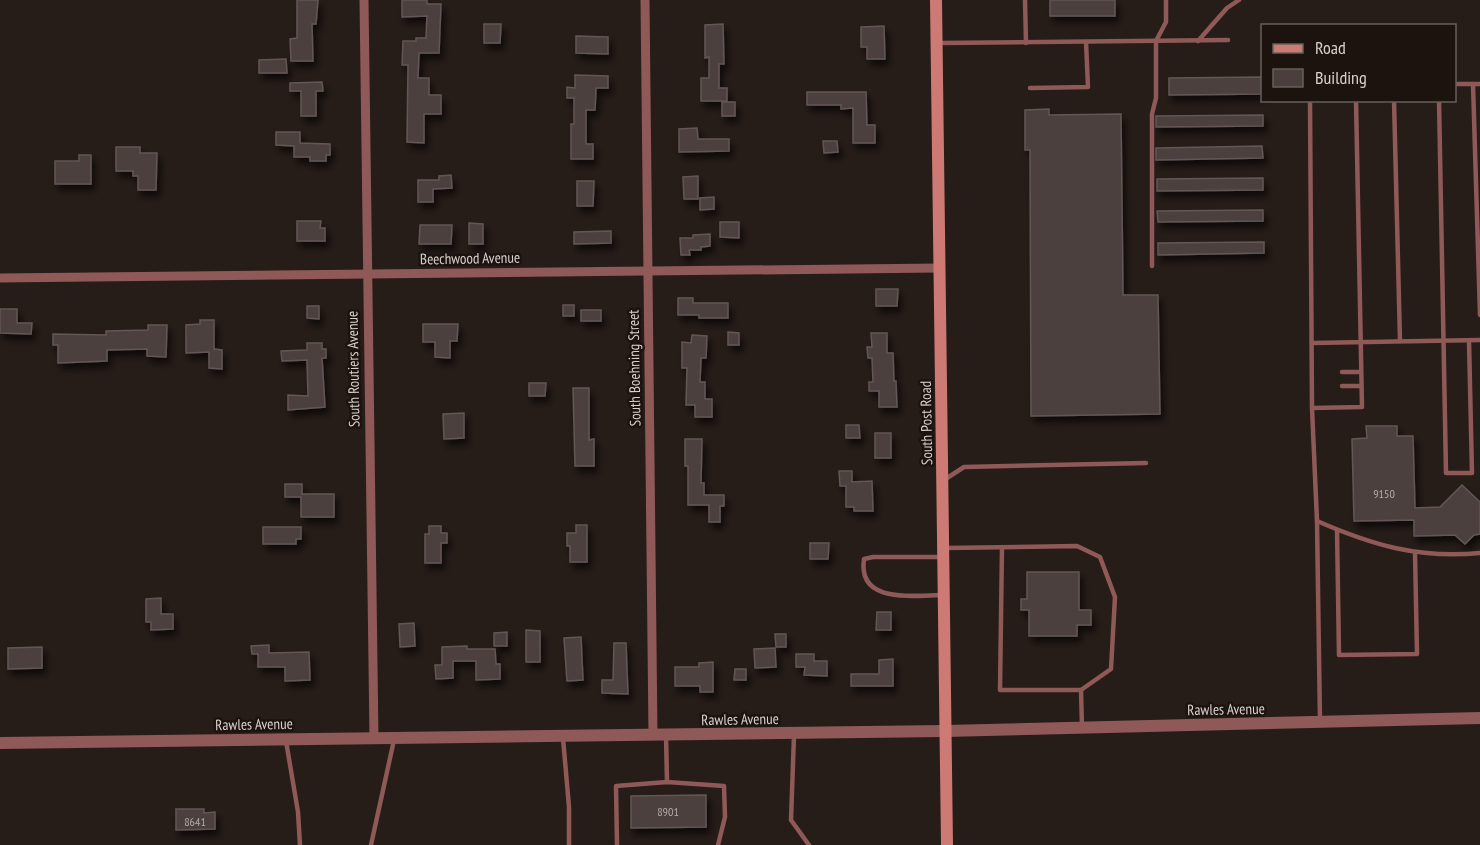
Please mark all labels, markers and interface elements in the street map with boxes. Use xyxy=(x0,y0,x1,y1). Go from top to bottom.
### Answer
legend xyxy=(1261,24,1456,102)
text: Road xyxy=(1315,36,1346,59)
text: Building xyxy=(1315,66,1367,89)
street label: Beechwood Avenue xyxy=(420,248,520,268)
street label: South Boehning Street xyxy=(623,309,645,427)
street label: South Routiers Avenue xyxy=(342,311,364,427)
street label: South Post Road xyxy=(916,381,936,465)
house number: 9150 xyxy=(1373,486,1395,501)
street label: Rawles Avenue xyxy=(1187,699,1265,719)
street label: Rawles Avenue xyxy=(701,709,779,729)
street label: Rawles Avenue xyxy=(215,714,293,734)
house number: 8901 xyxy=(657,804,679,819)
house number: 8641 xyxy=(184,814,206,829)

